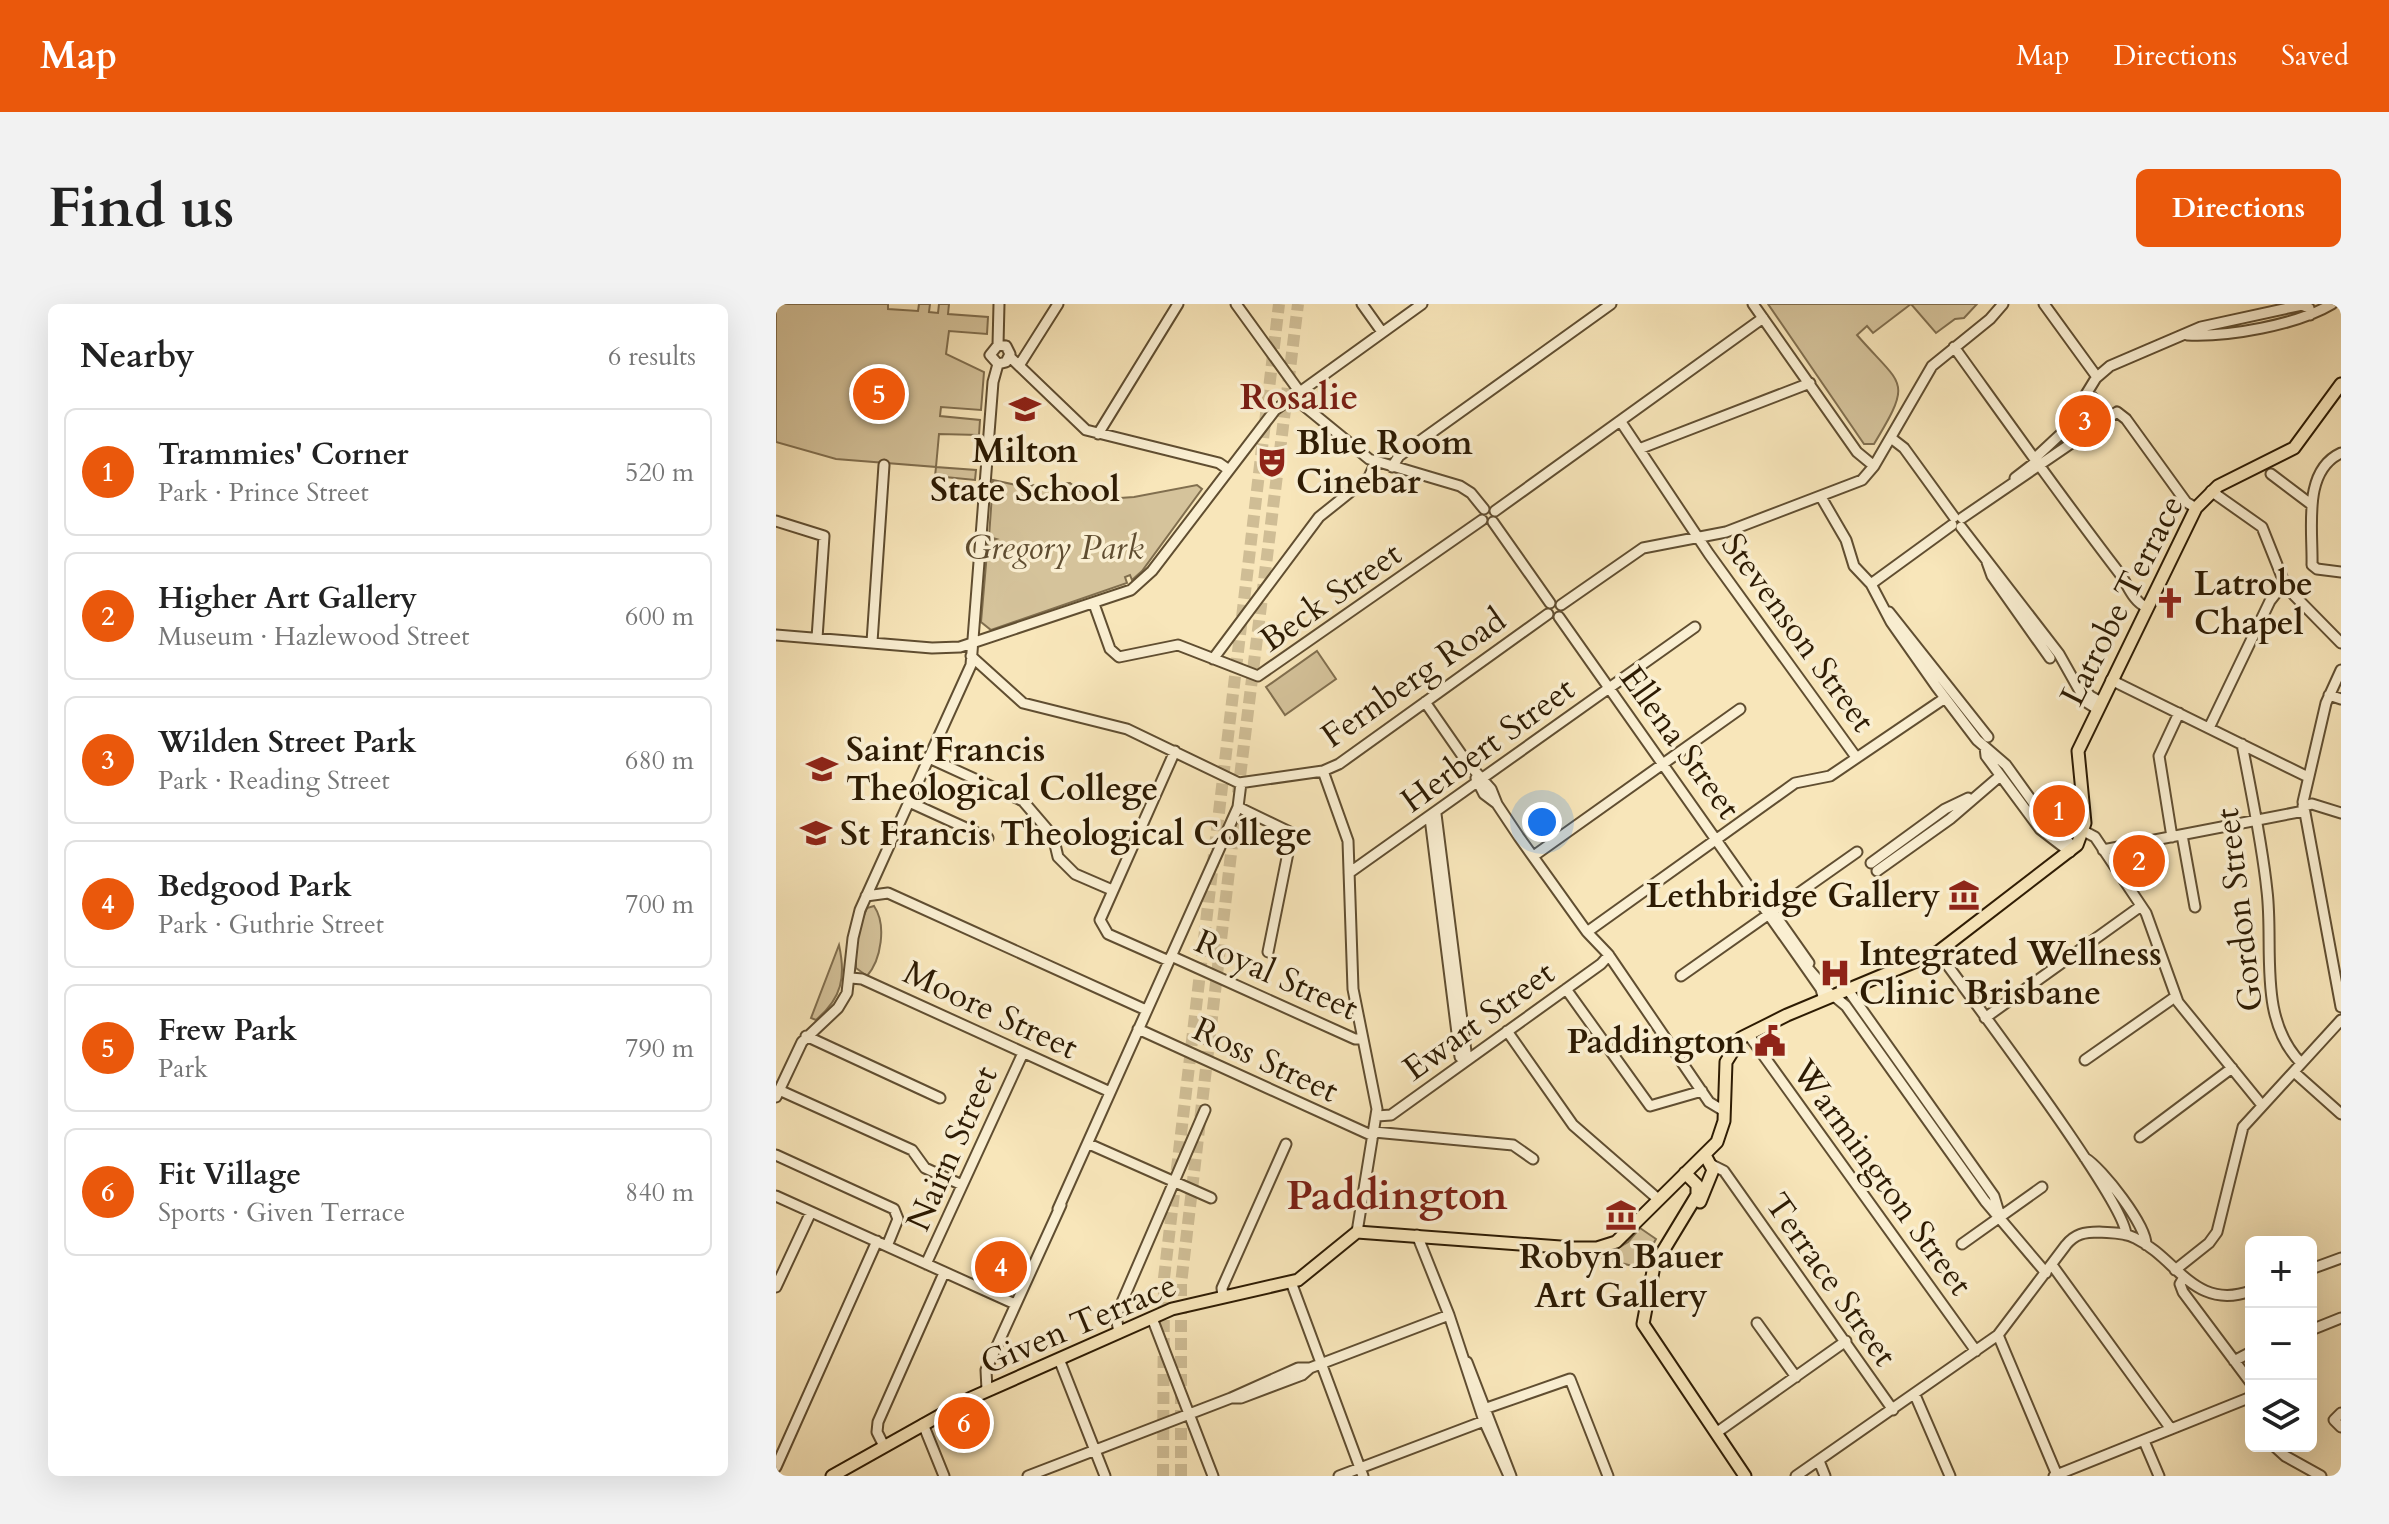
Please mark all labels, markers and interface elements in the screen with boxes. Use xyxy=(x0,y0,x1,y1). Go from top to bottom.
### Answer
text: Map xyxy=(40,30,117,82)
text: Map xyxy=(2016,37,2070,75)
text: Directions xyxy=(2114,37,2237,75)
text: Saved xyxy=(2281,37,2349,75)
button: Directions xyxy=(2136,169,2341,247)
text: Find us xyxy=(48,171,234,246)
text: Nearby xyxy=(80,333,195,379)
text: 6 results xyxy=(608,339,696,374)
pin: 5 xyxy=(853,364,905,424)
district label: Rosalie xyxy=(1240,373,1358,422)
pin: 3 xyxy=(2059,391,2111,451)
school or university icon: Milton State School xyxy=(1008,392,1042,426)
place label: Blue Room Cinebar xyxy=(1296,420,1473,505)
place label: Milton State School xyxy=(930,428,1120,513)
text: Trammies' Corner xyxy=(158,434,409,475)
theatre icon: Blue Room Cinebar xyxy=(1255,445,1289,479)
text: 1 xyxy=(101,455,115,490)
text: 520 m xyxy=(625,455,694,490)
text: Park · Prince Street xyxy=(158,475,369,510)
street label: Latrobe Terrace xyxy=(2049,487,2195,714)
street label: Stevenson Street xyxy=(1710,524,1886,741)
park label: Gregory Park xyxy=(964,525,1144,571)
street label: Beck Street xyxy=(1251,531,1411,662)
place label: Latrobe Chapel xyxy=(2194,561,2313,646)
text: Higher Art Gallery xyxy=(158,578,417,619)
church icon: Latrobe Chapel xyxy=(2153,586,2187,620)
street label: Fernberg Road xyxy=(1312,597,1515,758)
text: 2 xyxy=(101,599,115,634)
text: 600 m xyxy=(625,599,694,634)
text: Museum · Hazlewood Street xyxy=(158,619,469,654)
street label: Ellena Street xyxy=(1609,657,1751,829)
street label: Herbert Street xyxy=(1392,666,1584,823)
text: Wilden Street Park xyxy=(158,722,416,763)
place label: Saint Francis Theological College xyxy=(846,727,1158,812)
text: 3 xyxy=(101,743,115,778)
text: 680 m xyxy=(625,743,694,778)
school or university icon: Saint Francis Theological College xyxy=(805,752,839,786)
text: Park · Reading Street xyxy=(158,763,390,798)
pin: 1 xyxy=(2033,781,2085,841)
your location xyxy=(1522,802,1562,842)
street label: Gordon Street xyxy=(2204,805,2274,1014)
place label: St Francis Theological College xyxy=(840,811,1312,857)
school or university icon: St Francis Theological College xyxy=(799,816,833,850)
pin: 2 xyxy=(2113,831,2165,891)
text: Bedgood Park xyxy=(158,866,352,907)
place label: Lethbridge Gallery xyxy=(1646,873,1940,919)
museum icon: Lethbridge Gallery xyxy=(1947,878,1981,912)
text: 4 xyxy=(101,887,115,922)
text: 700 m xyxy=(625,887,694,922)
text: Park · Guthrie Street xyxy=(158,907,384,942)
street label: Royal Street xyxy=(1188,918,1366,1031)
place label: Integrated Wellness Clinic Brisbane xyxy=(1859,931,2162,1016)
street label: Moore Street xyxy=(896,949,1086,1070)
street label: Ewart Street xyxy=(1393,950,1564,1091)
hospital icon: Integrated Wellness Clinic Brisbane xyxy=(1818,956,1852,990)
street label: Ross Street xyxy=(1185,1006,1346,1114)
text: Frew Park xyxy=(158,1010,297,1051)
place label: Paddington xyxy=(1567,1019,1746,1065)
public building icon: Paddington xyxy=(1753,1024,1787,1058)
text: 5 xyxy=(101,1031,115,1066)
text: 790 m xyxy=(625,1031,694,1066)
street label: Warmington Street xyxy=(1780,1050,1983,1305)
text: Park xyxy=(158,1051,208,1086)
street label: Nairn Street xyxy=(895,1058,1009,1238)
text: Fit Village xyxy=(158,1154,301,1195)
district label: Paddington xyxy=(1286,1167,1508,1224)
text: 6 xyxy=(101,1175,115,1210)
text: 840 m xyxy=(625,1175,694,1210)
street label: Terrace Street xyxy=(1754,1184,1908,1376)
text: Sports · Given Terrace xyxy=(158,1195,405,1230)
museum icon: Robyn Bauer Art Gallery xyxy=(1604,1198,1638,1232)
place label: Robyn Bauer Art Gallery xyxy=(1519,1234,1723,1319)
map controls xyxy=(2245,1236,2317,1452)
button: + xyxy=(2245,1236,2317,1308)
pin: 4 xyxy=(975,1237,1027,1297)
street label: Given Terrace xyxy=(973,1262,1183,1386)
button: − xyxy=(2245,1308,2317,1380)
button: layers xyxy=(2245,1380,2317,1452)
pin: 6 xyxy=(938,1393,990,1453)

